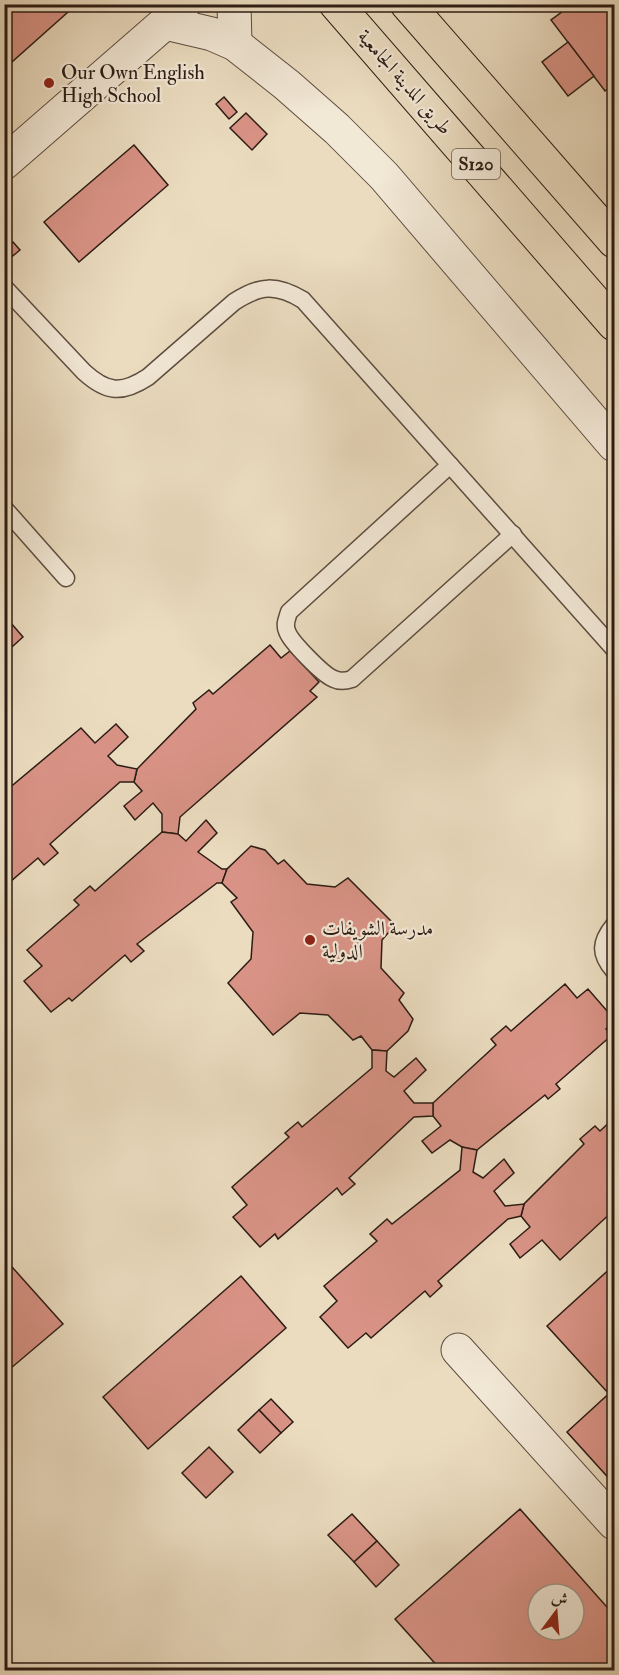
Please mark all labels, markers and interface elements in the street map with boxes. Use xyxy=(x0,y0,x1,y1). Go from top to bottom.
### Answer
street label: طريق المدينة الجامعية xyxy=(352,24,458,140)
place label: Our Own English High School xyxy=(61,60,205,108)
marker: Our Own English High School xyxy=(42,76,56,90)
road number: S120 xyxy=(452,149,500,179)
place label: مدرسة الشويفات الدولية xyxy=(322,916,433,964)
marker: مدرسة الشويفات الدولية xyxy=(303,933,317,947)
north arrow xyxy=(526,1582,586,1642)
text: ش xyxy=(549,1587,570,1610)

